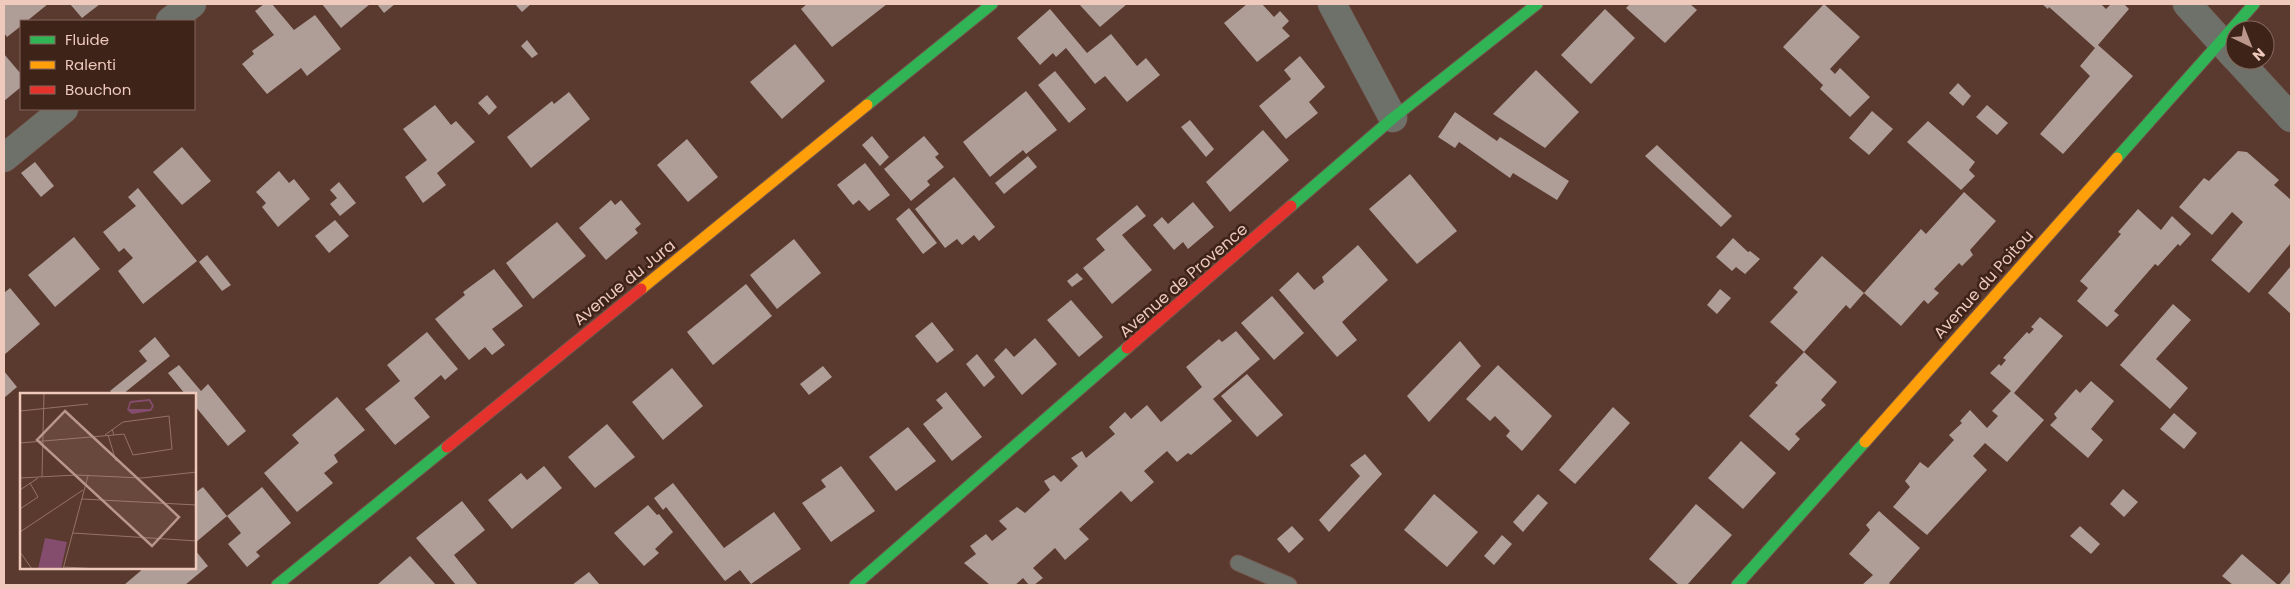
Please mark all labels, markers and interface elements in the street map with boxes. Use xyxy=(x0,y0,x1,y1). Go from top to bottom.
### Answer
legend xyxy=(20,20,195,110)
north arrow xyxy=(2225,20,2275,70)
text: Fluide xyxy=(65,29,109,50)
text: N xyxy=(2248,44,2270,65)
text: Ralenti xyxy=(65,54,116,75)
text: Bouchon xyxy=(65,79,131,100)
street label: Avenue de Provence xyxy=(1114,218,1253,343)
street label: Avenue du Poitou xyxy=(1928,225,2039,344)
street label: Avenue du Jura xyxy=(568,234,680,331)
inset map xyxy=(20,393,196,569)

